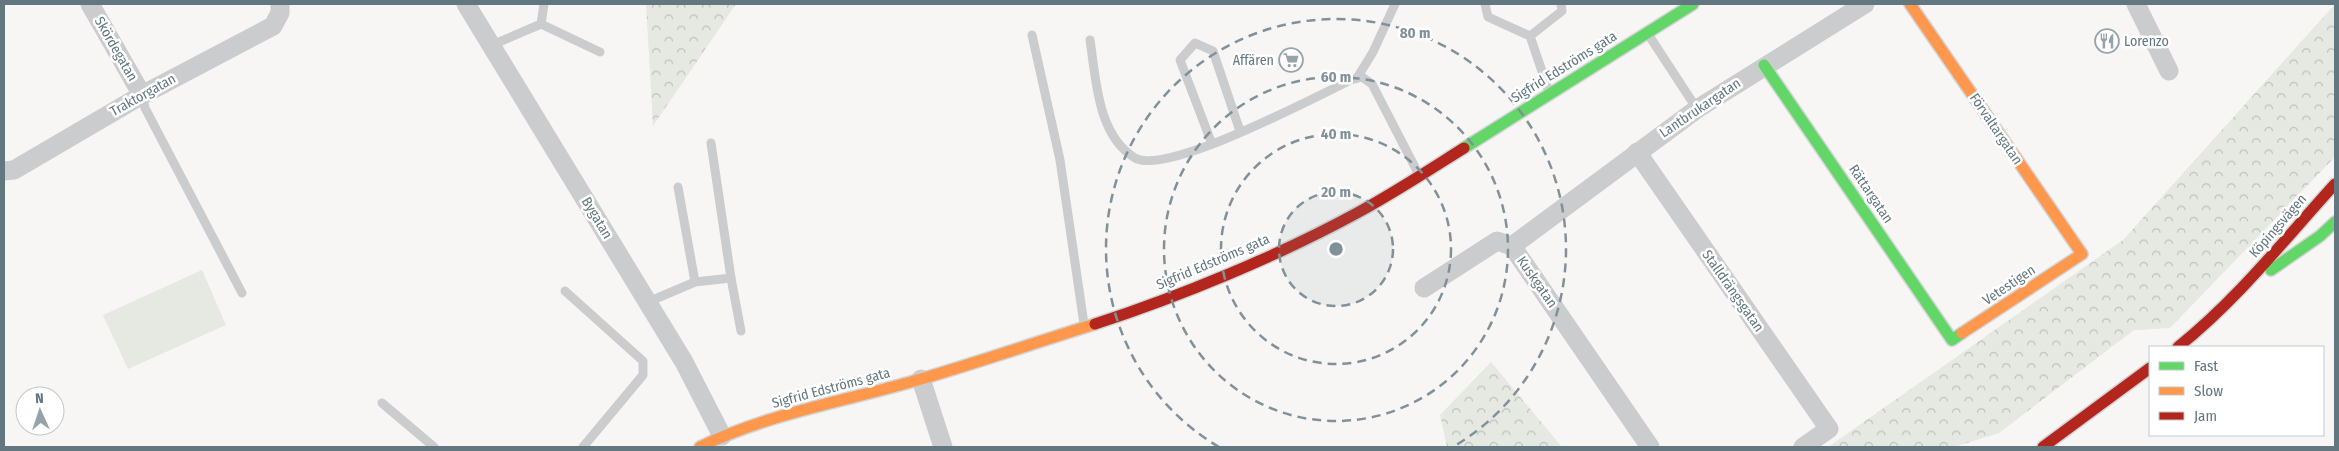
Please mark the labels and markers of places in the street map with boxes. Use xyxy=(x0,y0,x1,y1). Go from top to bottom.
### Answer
restaurant icon: Lorenzo xyxy=(2094,28,2120,54)
place label: Lorenzo xyxy=(2124,33,2169,50)
supermarket icon: Affären xyxy=(1278,47,1304,73)
place label: Affären xyxy=(1233,52,1274,69)
centre of rings xyxy=(1327,240,1345,258)

